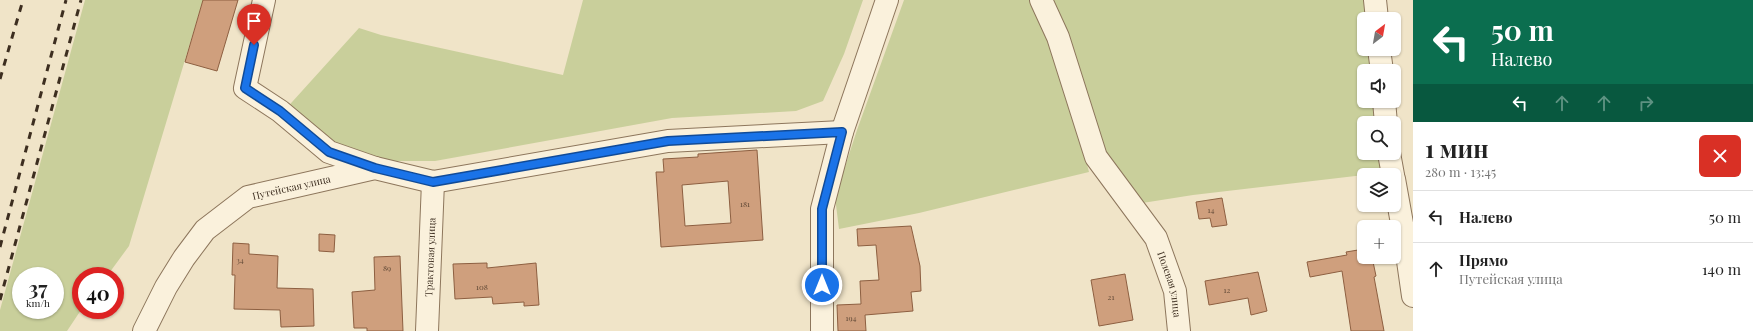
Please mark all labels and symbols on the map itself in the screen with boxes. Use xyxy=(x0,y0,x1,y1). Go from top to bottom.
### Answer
pin xyxy=(237,4,271,45)
north arrow xyxy=(1357,12,1401,56)
street label: Путейская улица xyxy=(251,171,332,203)
house number: 181 xyxy=(740,198,750,209)
house number: 14 xyxy=(1208,204,1214,215)
street label: Трактовая улица xyxy=(421,217,439,297)
street label: Полевая улица xyxy=(1154,249,1185,318)
house number: 34 xyxy=(236,254,244,265)
house number: 89 xyxy=(383,262,391,273)
position arrow xyxy=(801,264,843,306)
speed limit sign: 40 xyxy=(72,267,124,319)
house number: 108 xyxy=(476,281,488,292)
house number: 12 xyxy=(1224,284,1231,295)
house number: 21 xyxy=(1108,291,1114,302)
house number: 194 xyxy=(846,312,857,323)

